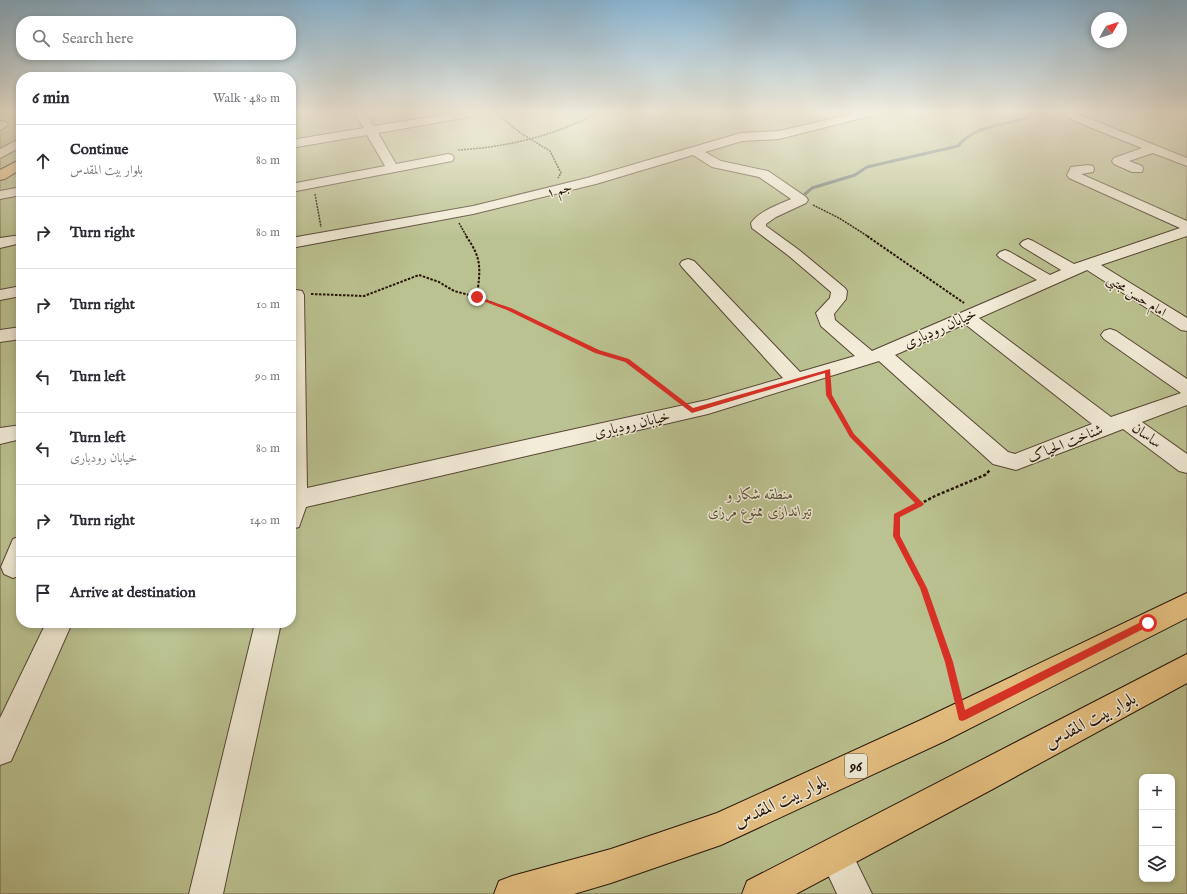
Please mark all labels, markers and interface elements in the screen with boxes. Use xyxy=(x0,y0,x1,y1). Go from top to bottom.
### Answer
north arrow xyxy=(1091,12,1127,48)
search box xyxy=(16,16,296,60)
icon: search xyxy=(30,27,52,49)
text: Search here xyxy=(62,29,133,48)
text: 6 min xyxy=(32,88,70,109)
text: Walk · 480 m xyxy=(213,90,280,107)
text: Continue xyxy=(70,140,128,159)
icon: ahead xyxy=(32,150,54,172)
text: 80 m xyxy=(256,152,280,169)
text: بلوار بیت المقدس xyxy=(70,162,143,179)
street label: جم ۱ xyxy=(545,179,575,205)
icon: right xyxy=(32,222,54,244)
text: Turn right xyxy=(70,223,135,242)
text: 80 m xyxy=(256,224,280,241)
street label: امام حسن مجتبی xyxy=(1102,271,1169,323)
route end xyxy=(468,288,486,306)
icon: right xyxy=(32,294,54,316)
text: Turn right xyxy=(70,295,135,314)
text: 10 m xyxy=(256,296,280,313)
street label: خیابان رودباری xyxy=(901,304,979,353)
icon: left xyxy=(32,366,54,388)
text: Turn left xyxy=(70,367,126,386)
text: 90 m xyxy=(255,368,280,385)
street label: خیابان رودباری xyxy=(592,407,672,442)
street label: ساسان xyxy=(1128,418,1165,453)
street label: شناخت الحیاک xyxy=(1025,420,1106,467)
text: Turn left xyxy=(70,428,126,447)
icon: left xyxy=(32,438,54,460)
text: 80 m xyxy=(256,440,280,457)
text: خیابان رودباری xyxy=(70,450,137,467)
park label: منطقه شکار و تیراندازی ممنوع مرزی xyxy=(708,485,812,524)
icon: right xyxy=(32,510,54,532)
text: Turn right xyxy=(70,511,135,530)
text: 140 m xyxy=(250,512,280,529)
icon: arrive xyxy=(32,582,54,604)
text: Arrive at destination xyxy=(70,583,196,602)
route start xyxy=(1139,614,1157,632)
street label: بلوار بیت المقدس xyxy=(1041,688,1141,755)
road number: 96 xyxy=(845,754,867,778)
street label: بلوار بیت المقدس xyxy=(730,771,831,834)
map controls xyxy=(1139,774,1175,882)
button: + xyxy=(1139,774,1175,810)
button: − xyxy=(1139,810,1175,846)
button: layers xyxy=(1139,846,1175,882)

